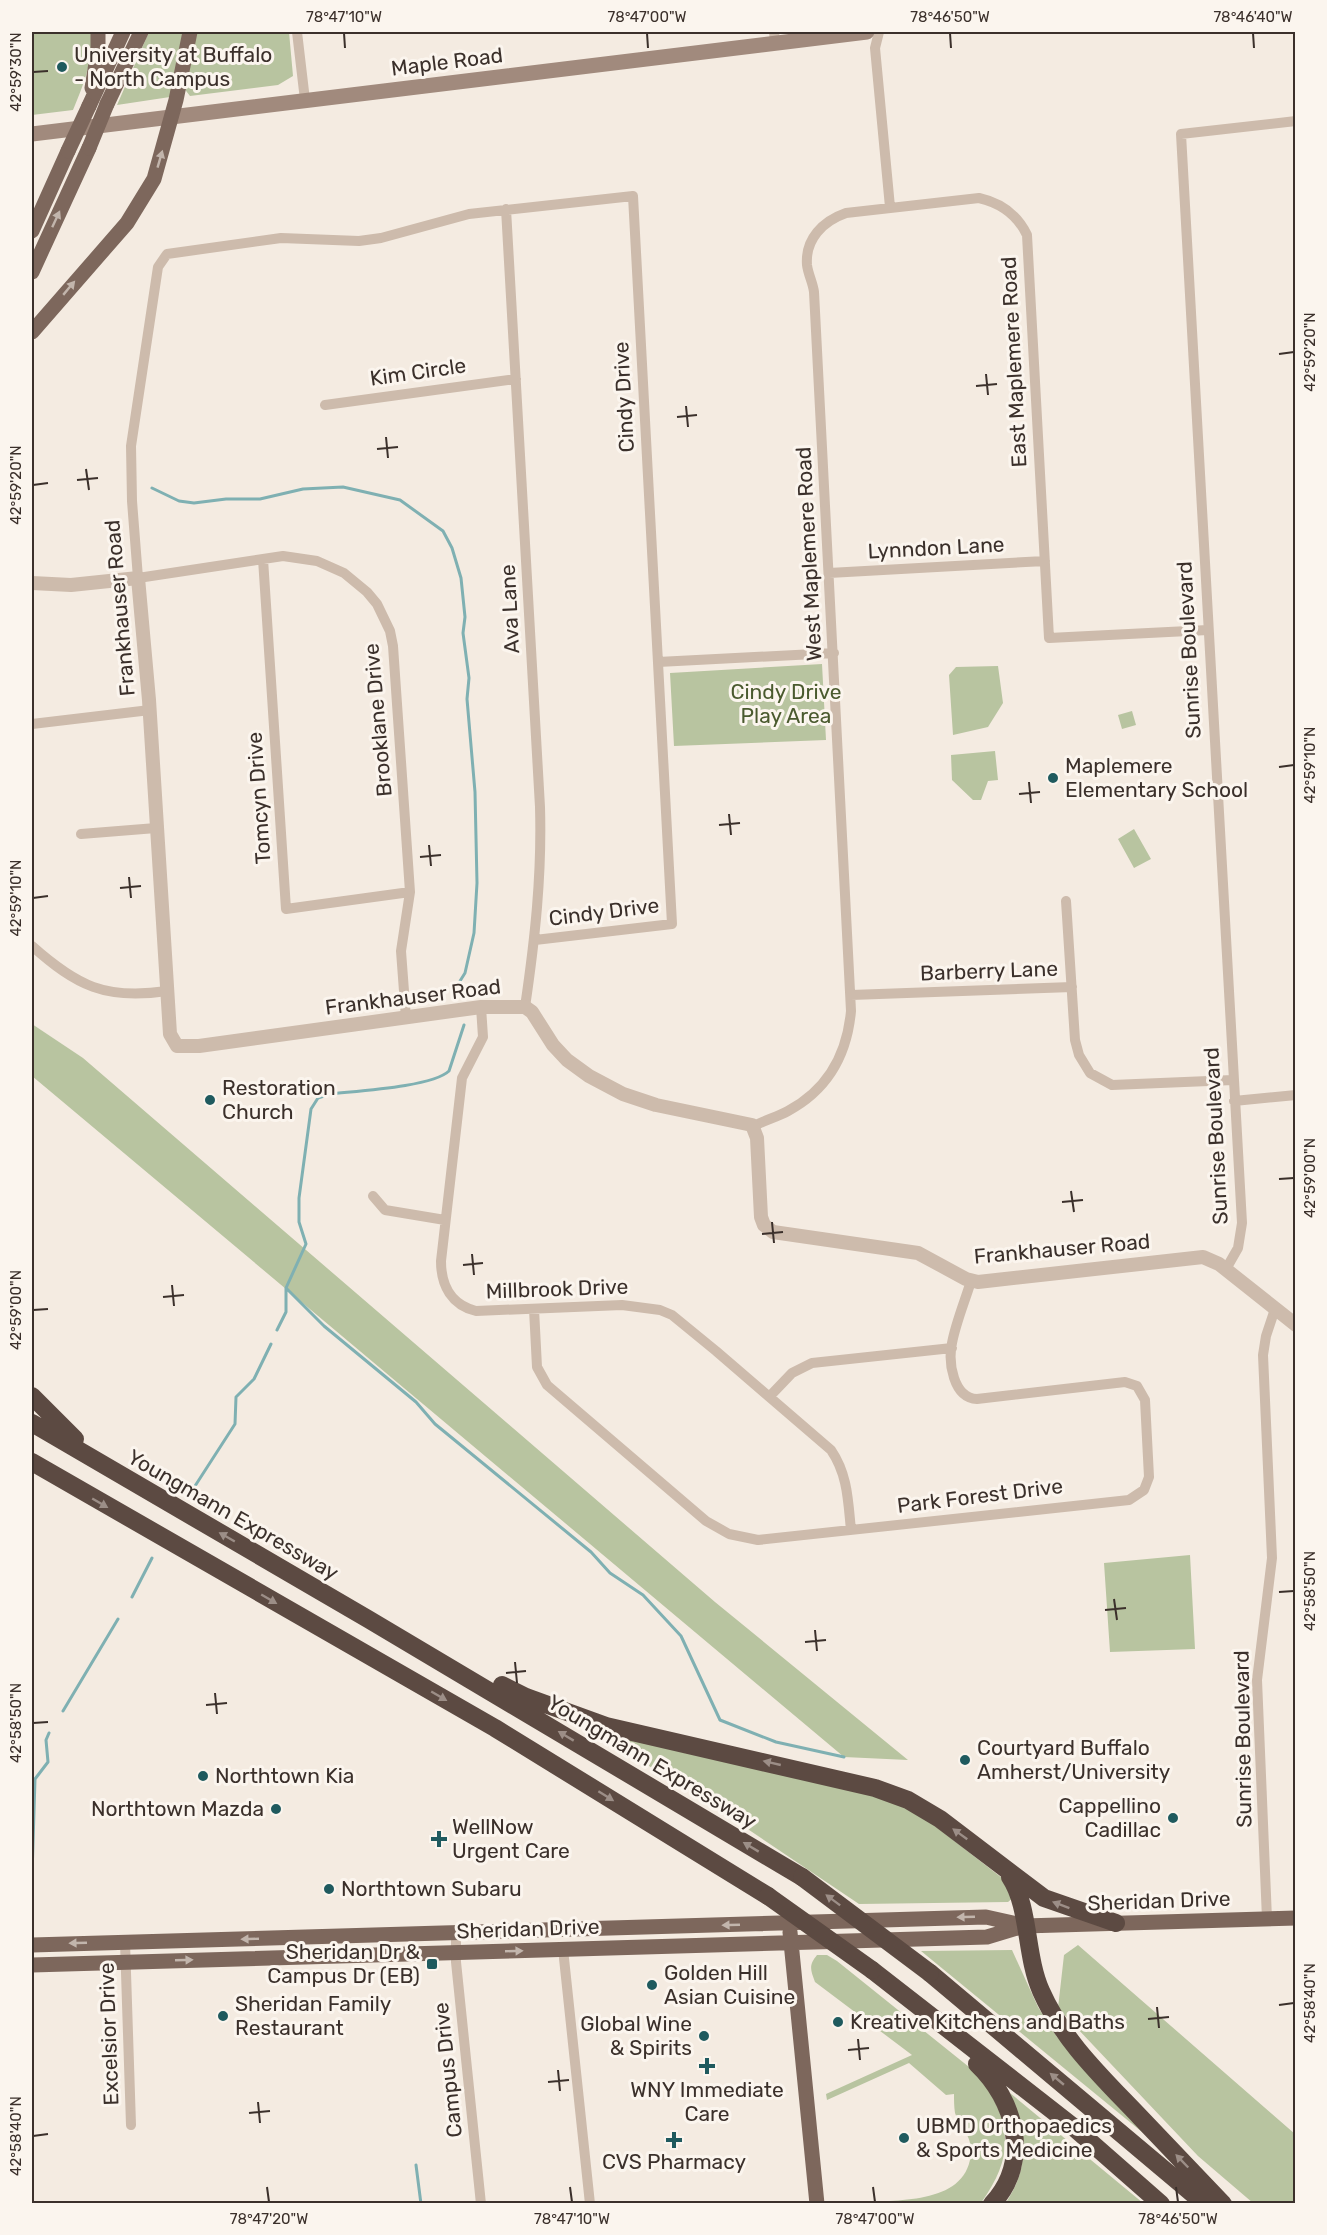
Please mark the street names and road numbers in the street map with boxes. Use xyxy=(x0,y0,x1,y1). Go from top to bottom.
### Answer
street label: Maple Road xyxy=(390,42,504,81)
street label: East Maplemere Road xyxy=(995,256,1032,468)
street label: Cindy Drive xyxy=(608,341,639,453)
street label: Kim Circle xyxy=(368,352,468,391)
street label: West Maplemere Road xyxy=(790,446,827,662)
street label: Frankhauser Road xyxy=(99,519,140,697)
street label: Lynndon Lane xyxy=(867,531,1005,564)
street label: Sunrise Boulevard xyxy=(1171,561,1206,739)
street label: Ava Lane xyxy=(495,564,524,654)
street label: Brooklane Drive xyxy=(358,642,397,798)
street label: Tomcyn Drive xyxy=(241,731,276,865)
street label: Cindy Drive xyxy=(547,892,661,931)
street label: Barberry Lane xyxy=(920,956,1058,985)
street label: Frankhauser Road xyxy=(324,973,502,1020)
street label: Sunrise Boulevard xyxy=(1198,1047,1233,1225)
street label: Frankhauser Road xyxy=(973,1228,1151,1269)
street label: Millbrook Drive xyxy=(485,1274,629,1303)
street label: Youngmann Expressway xyxy=(123,1444,343,1585)
street label: Park Forest Drive xyxy=(896,1473,1064,1518)
street label: Sunrise Boulevard xyxy=(1228,1650,1257,1828)
street label: Youngmann Expressway xyxy=(543,1689,762,1834)
street label: Sheridan Drive xyxy=(1087,1886,1231,1915)
street label: Sheridan Drive xyxy=(456,1914,600,1943)
street label: Excelsior Drive xyxy=(94,1962,123,2106)
street label: Campus Drive xyxy=(428,2001,467,2139)

